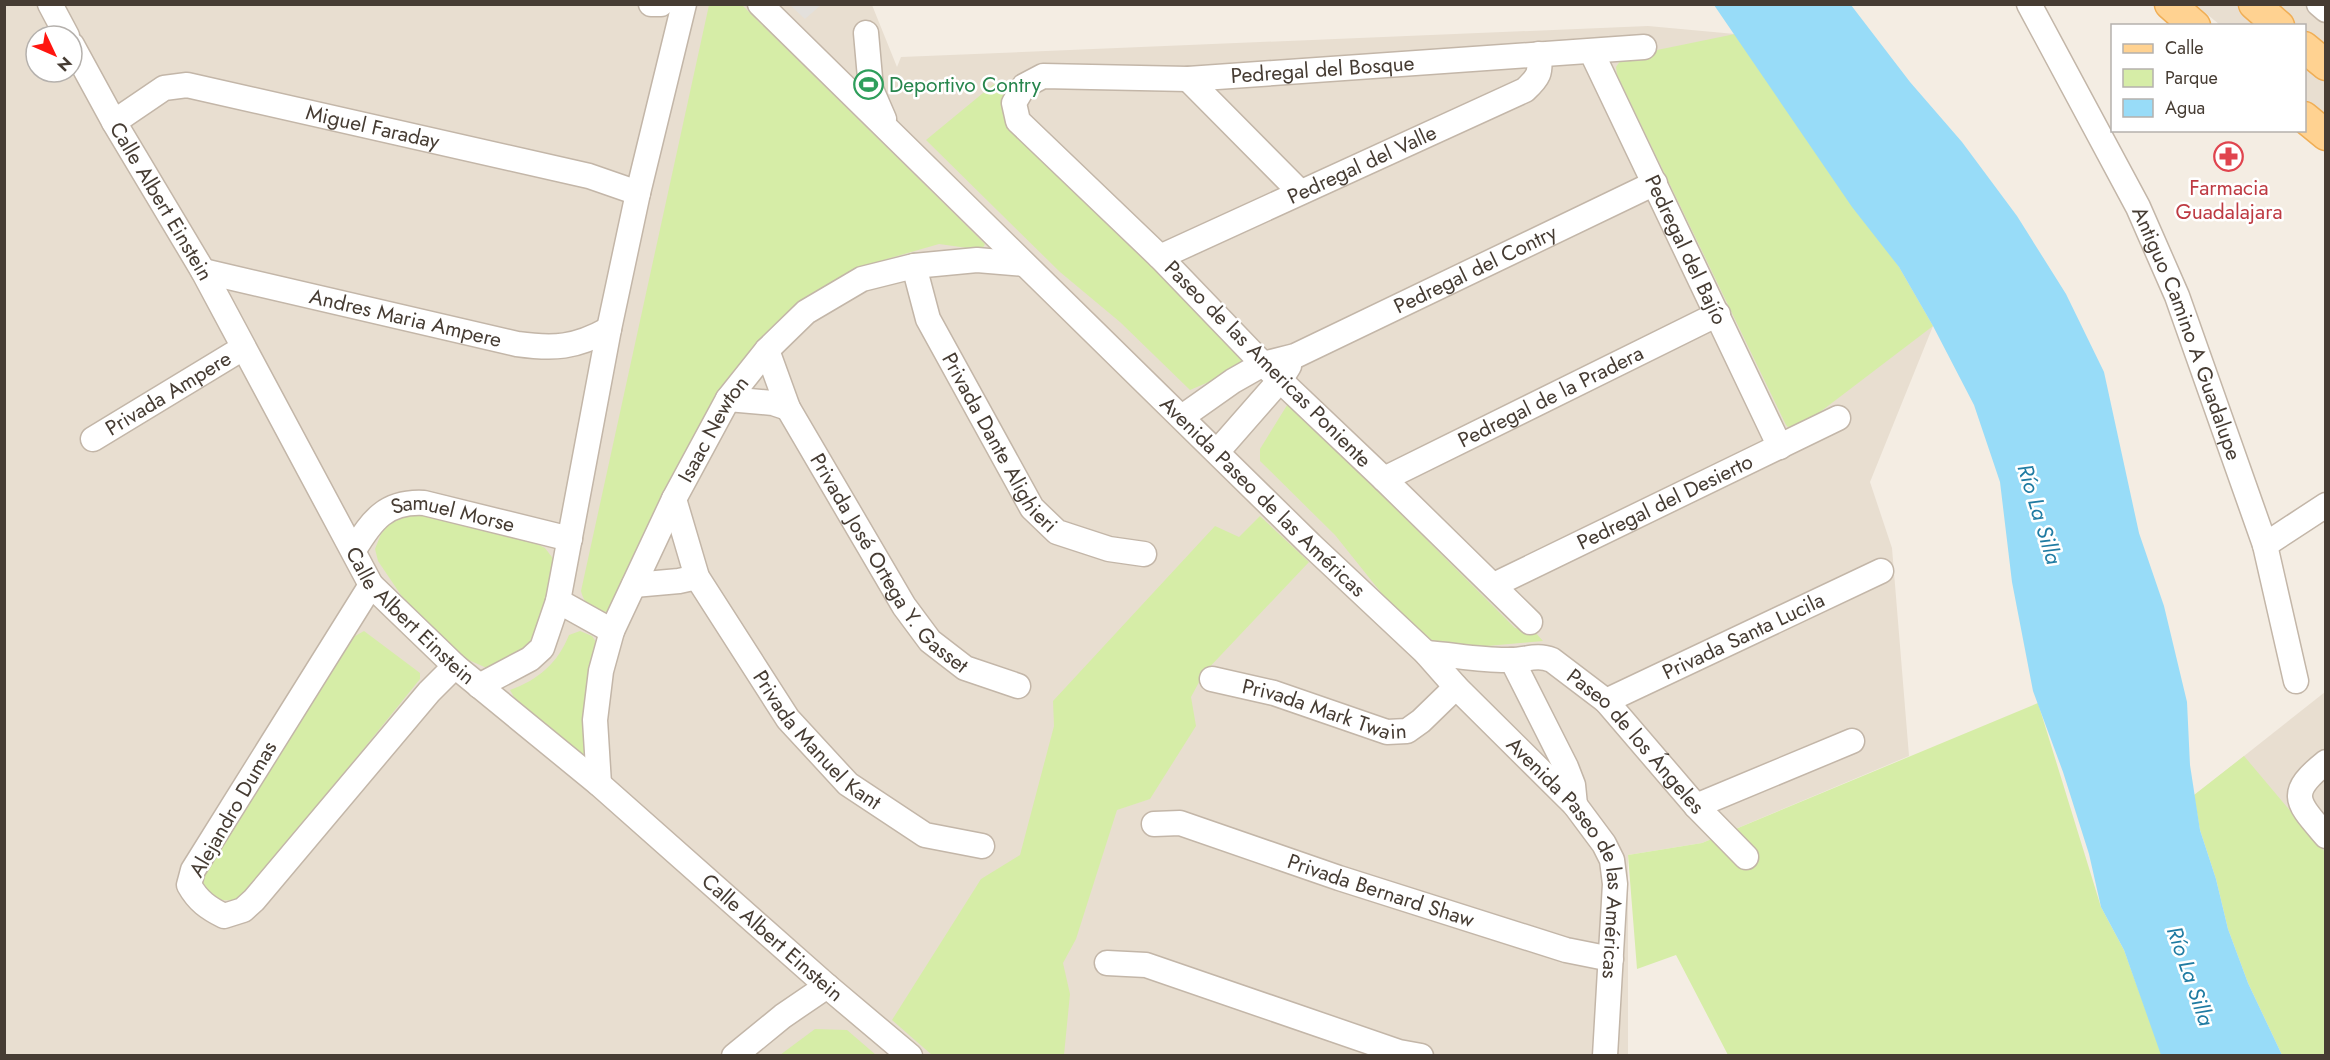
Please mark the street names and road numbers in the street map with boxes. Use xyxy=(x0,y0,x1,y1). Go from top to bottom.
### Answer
street label: Pedregal del Bosque xyxy=(1230,48,1416,91)
street label: Miguel Faraday xyxy=(303,97,443,157)
street label: Calle Albert Einstein xyxy=(102,116,220,286)
street label: Pedregal del Valle xyxy=(1282,117,1441,212)
street label: Pedregal del Bajío xyxy=(1637,170,1734,330)
street label: Antiguo Camino A Guadalupe xyxy=(2125,202,2249,465)
street label: Pedregal del Contry xyxy=(1389,217,1563,321)
street label: Paseo de las Americas Poniente xyxy=(1158,254,1378,474)
street label: Andres Maria Ampere xyxy=(307,281,505,355)
street label: Pedregal de la Pradera xyxy=(1453,338,1649,455)
street label: Privada Ampere xyxy=(100,344,237,443)
street label: Privada Dante Alighieri xyxy=(934,347,1064,540)
street label: Isaac Newton xyxy=(671,369,756,488)
street label: Avenida Paseo de las Américas xyxy=(1153,390,1372,604)
street label: Pedregal del Desierto xyxy=(1572,447,1758,557)
street label: Privada José Ortega Y. Gasset xyxy=(803,448,975,680)
street label: Samuel Morse xyxy=(387,488,518,540)
street label: Calle Albert Einstein xyxy=(338,541,482,692)
street label: Privada Santa Lucila xyxy=(1657,585,1829,687)
street label: Paseo de los Ángeles xyxy=(1561,661,1711,821)
street label: Privada Manuel Kant xyxy=(746,664,887,817)
street label: Privada Mark Twain xyxy=(1239,671,1407,747)
street label: Avenida Paseo de las Américas xyxy=(1500,730,1630,980)
street label: Alejandro Dumas xyxy=(182,735,284,883)
street label: Privada Bernard Shaw xyxy=(1283,846,1479,935)
street label: Calle Albert Einstein xyxy=(695,867,850,1009)

